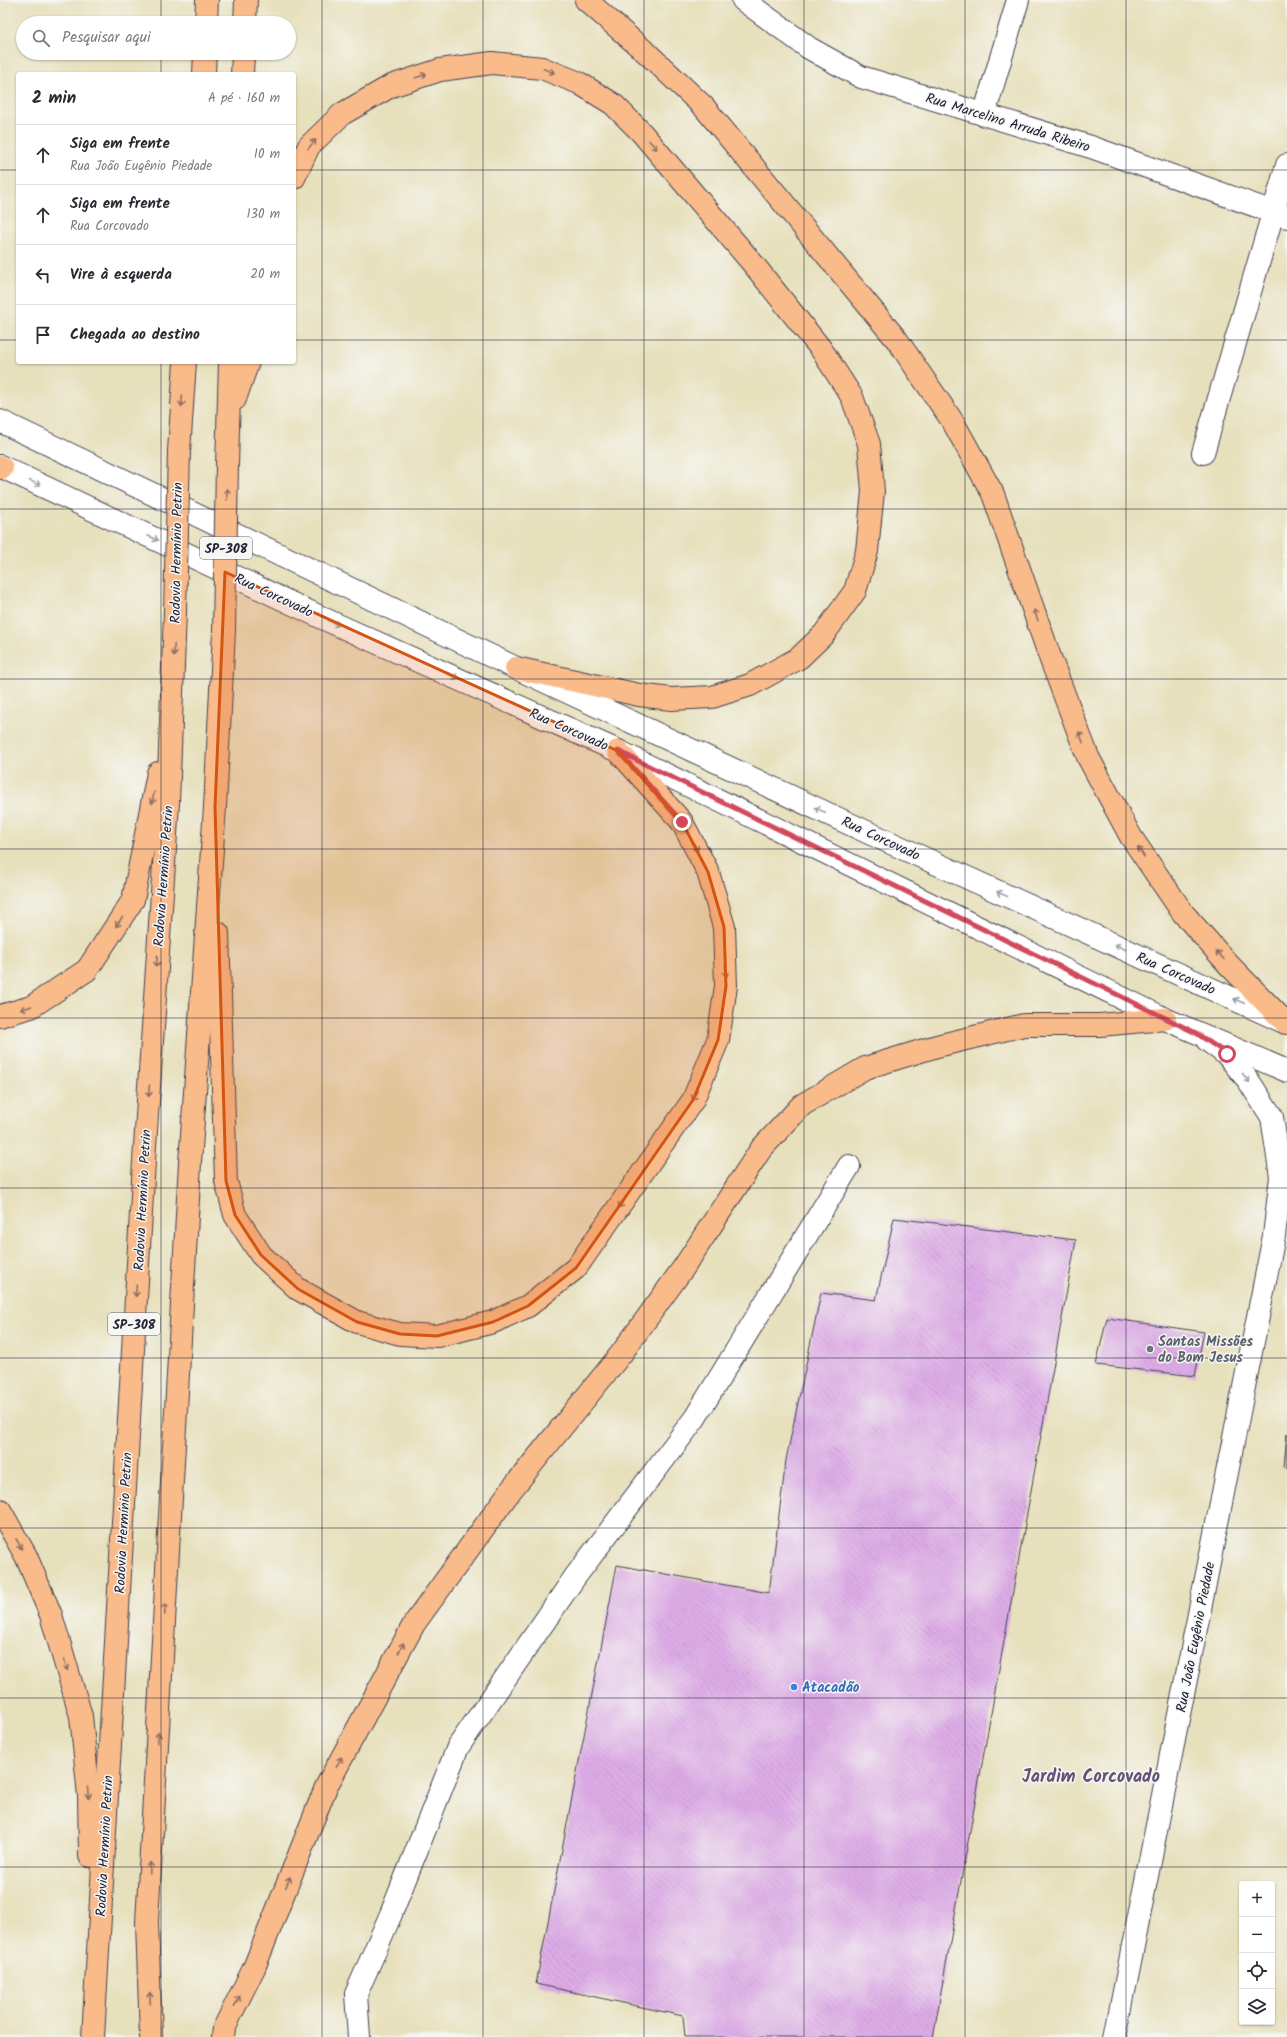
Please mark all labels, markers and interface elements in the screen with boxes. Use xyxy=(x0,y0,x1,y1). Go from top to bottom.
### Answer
search box xyxy=(16,16,296,60)
text: Pesquisar aqui xyxy=(62,26,151,50)
icon: search xyxy=(30,27,52,49)
one-way arrow xyxy=(542,68,554,76)
one-way arrow xyxy=(414,72,427,79)
text: 2 min xyxy=(32,85,76,112)
street label: Rua Marcelino Arruda Ribeiro xyxy=(923,87,1093,159)
text: A pé · 160 m xyxy=(208,88,280,109)
text: Siga em frente xyxy=(70,132,170,156)
one-way arrow xyxy=(308,139,317,149)
one-way arrow xyxy=(648,140,657,151)
icon: ahead xyxy=(32,144,54,166)
text: 10 m xyxy=(254,144,280,165)
text: Rua João Eugênio Piedade xyxy=(70,156,212,177)
text: Siga em frente xyxy=(70,192,170,216)
icon: ahead xyxy=(32,204,54,226)
text: 130 m xyxy=(246,204,280,225)
text: Rua Corcovado xyxy=(70,216,149,237)
text: Vire à esquerda xyxy=(70,263,172,287)
icon: left xyxy=(32,264,54,286)
text: 20 m xyxy=(250,264,280,285)
text: Chegada ao destino xyxy=(70,323,200,347)
icon: arrive xyxy=(32,324,54,346)
one-way arrow xyxy=(179,394,186,407)
one-way arrow xyxy=(29,480,41,487)
street label: Rodovia Hermínio Petrin xyxy=(165,482,189,624)
one-way arrow xyxy=(223,488,231,501)
one-way arrow xyxy=(147,535,159,542)
road number: SP-308 xyxy=(200,537,252,559)
street label: Rua Corcovado xyxy=(230,568,317,624)
one-way arrow xyxy=(1032,609,1039,622)
one-way arrow xyxy=(328,620,340,627)
one-way arrow xyxy=(170,643,178,656)
one-way arrow xyxy=(446,673,458,680)
street label: Rua Corcovado xyxy=(525,703,612,757)
one-way arrow xyxy=(1076,732,1084,744)
one-way arrow xyxy=(149,792,157,805)
street label: Rodovia Hermínio Petrin xyxy=(148,805,180,947)
one-way arrow xyxy=(815,806,827,813)
street label: Rua Corcovado xyxy=(837,811,924,867)
route end xyxy=(673,813,691,831)
one-way arrow xyxy=(691,840,699,852)
one-way arrow xyxy=(1137,846,1145,858)
one-way arrow xyxy=(997,889,1009,897)
one-way arrow xyxy=(114,916,122,928)
one-way arrow xyxy=(1115,943,1127,950)
street label: Rua Corcovado xyxy=(1132,947,1219,1001)
one-way arrow xyxy=(1215,950,1225,960)
one-way arrow xyxy=(154,954,161,967)
one-way arrow xyxy=(722,964,730,977)
one-way arrow xyxy=(1233,997,1245,1004)
one-way arrow xyxy=(20,1005,32,1013)
route start xyxy=(1218,1045,1236,1063)
one-way arrow xyxy=(1242,1072,1250,1083)
one-way arrow xyxy=(145,1084,152,1097)
one-way arrow xyxy=(691,1089,698,1101)
street label: Rodovia Hermínio Petrin xyxy=(128,1129,158,1271)
one-way arrow xyxy=(618,1197,626,1208)
one-way arrow xyxy=(133,1284,140,1297)
road number: SP-308 xyxy=(108,1313,160,1335)
place label: Santas Missões do Bom Jesus xyxy=(1158,1331,1253,1369)
marker: Santas Missões do Bom Jesus xyxy=(1145,1344,1155,1354)
street label: Rodovia Hermínio Petrin xyxy=(109,1452,139,1594)
one-way arrow xyxy=(16,1538,23,1550)
street label: Rua João Eugênio Piedade xyxy=(1171,1559,1222,1714)
one-way arrow xyxy=(162,1603,169,1616)
one-way arrow xyxy=(397,1642,405,1654)
one-way arrow xyxy=(63,1658,70,1671)
place label: Atacadão xyxy=(802,1677,860,1699)
marker: Atacadão xyxy=(789,1682,799,1692)
one-way arrow xyxy=(154,1732,161,1745)
one-way arrow xyxy=(336,1757,344,1769)
district label: Jardim Corcovado xyxy=(1022,1763,1160,1792)
street label: Rodovia Hermínio Petrin xyxy=(90,1775,120,1917)
one-way arrow xyxy=(85,1786,92,1799)
one-way arrow xyxy=(147,1862,154,1875)
one-way arrow xyxy=(285,1876,293,1888)
map controls xyxy=(1239,1881,1275,2025)
button: + xyxy=(1239,1881,1275,1917)
button: − xyxy=(1239,1917,1275,1953)
button: locate xyxy=(1239,1953,1275,1989)
button: layers xyxy=(1239,1989,1275,2025)
one-way arrow xyxy=(146,1992,154,2005)
one-way arrow xyxy=(234,1996,242,2008)

